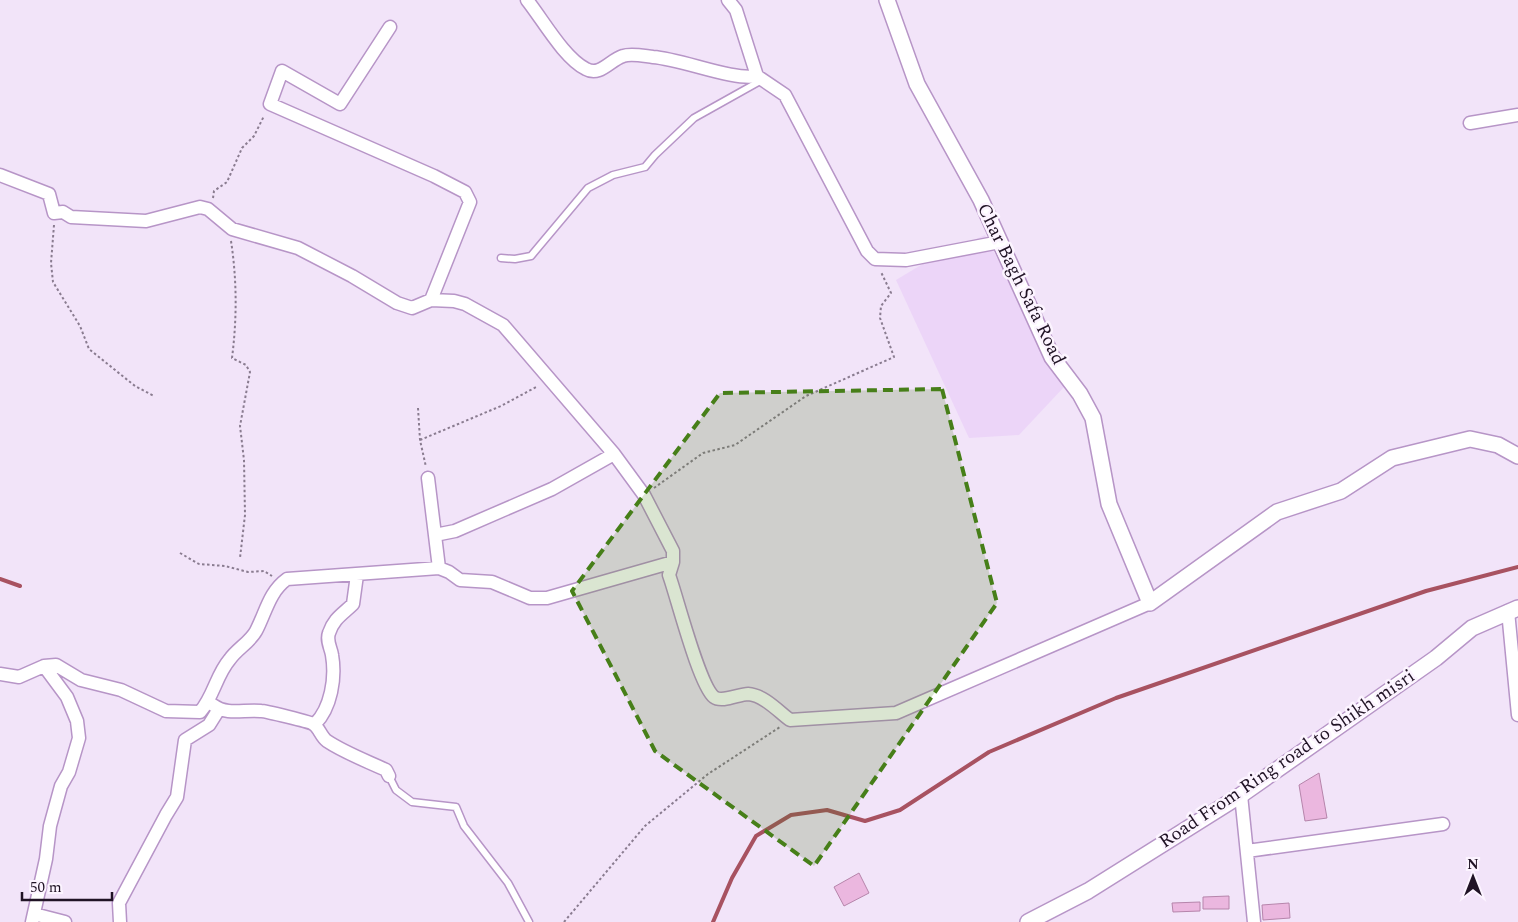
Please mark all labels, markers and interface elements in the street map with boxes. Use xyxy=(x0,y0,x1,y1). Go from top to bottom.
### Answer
street label: Char Bagh Safa Road xyxy=(969,198,1073,370)
street label: Road From Ring road to Shikh misri xyxy=(1153,662,1421,856)
north arrow xyxy=(1448,852,1498,902)
text: N xyxy=(1467,854,1479,875)
scale bar xyxy=(22,870,112,902)
text: 50 m xyxy=(30,876,62,899)

